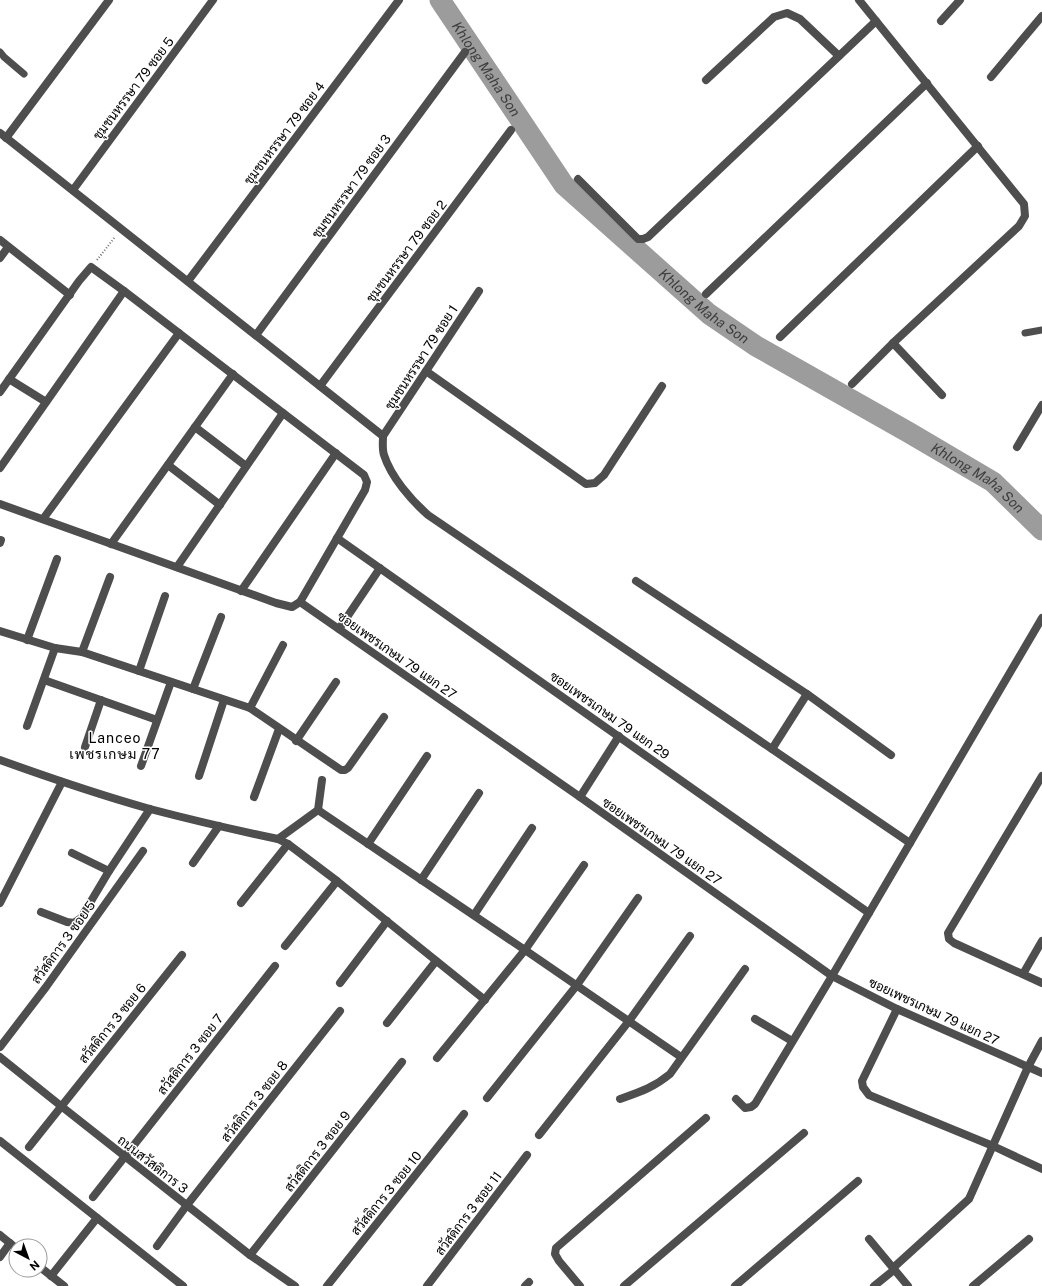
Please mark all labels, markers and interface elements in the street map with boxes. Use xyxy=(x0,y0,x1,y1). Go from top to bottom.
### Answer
water label: Khlong Maha Son xyxy=(449,18,524,120)
street label: ชุมชนหรรษา 79 ซอย 5 xyxy=(90,34,178,144)
street label: ชุมชนหรรษา 79 ซอย 4 xyxy=(241,79,329,189)
street label: ชุมชนหรรษา 79 ซอย 3 xyxy=(309,132,396,242)
street label: ชุมชนหรรษา 79 ซอย 2 xyxy=(363,197,451,307)
water label: Khlong Maha Son xyxy=(656,265,752,347)
street label: ชุมชนหรรษา 79 ซอย 1 xyxy=(382,302,462,413)
water label: Khlong Maha Son xyxy=(928,439,1028,516)
street label: ซอยเพชรเกษม 79 แยก 27 xyxy=(334,609,459,702)
street label: ซอยเพชรเกษม 79 แยก 29 xyxy=(547,668,672,762)
district label: Lanceo เพชรเกษม 77 xyxy=(69,730,161,762)
street label: ซอยเพชรเกษม 79 แยก 27 xyxy=(599,795,724,888)
street label: สวัสดิการ 3 ซอย 5 xyxy=(28,897,98,987)
street label: ซอยเพชรเกษม 79 แยก 27 xyxy=(866,975,1002,1048)
street label: สวัสดิการ 3 ซอย 6 xyxy=(75,980,149,1066)
street label: สวัสดิการ 3 ซอย 7 xyxy=(154,1010,227,1098)
street label: สวัสดิการ 3 ซอย 8 xyxy=(217,1057,291,1145)
street label: สวัสดิการ 3 ซอย 9 xyxy=(280,1107,354,1195)
street label: ถนนสวัสดิการ 3 xyxy=(115,1132,191,1196)
street label: สวัสดิการ 3 ซอย 10 xyxy=(347,1148,425,1238)
street label: สวัสดิการ 3 ซอย 11 xyxy=(431,1168,505,1258)
north arrow xyxy=(8,1238,48,1278)
text: N xyxy=(27,1258,42,1273)

